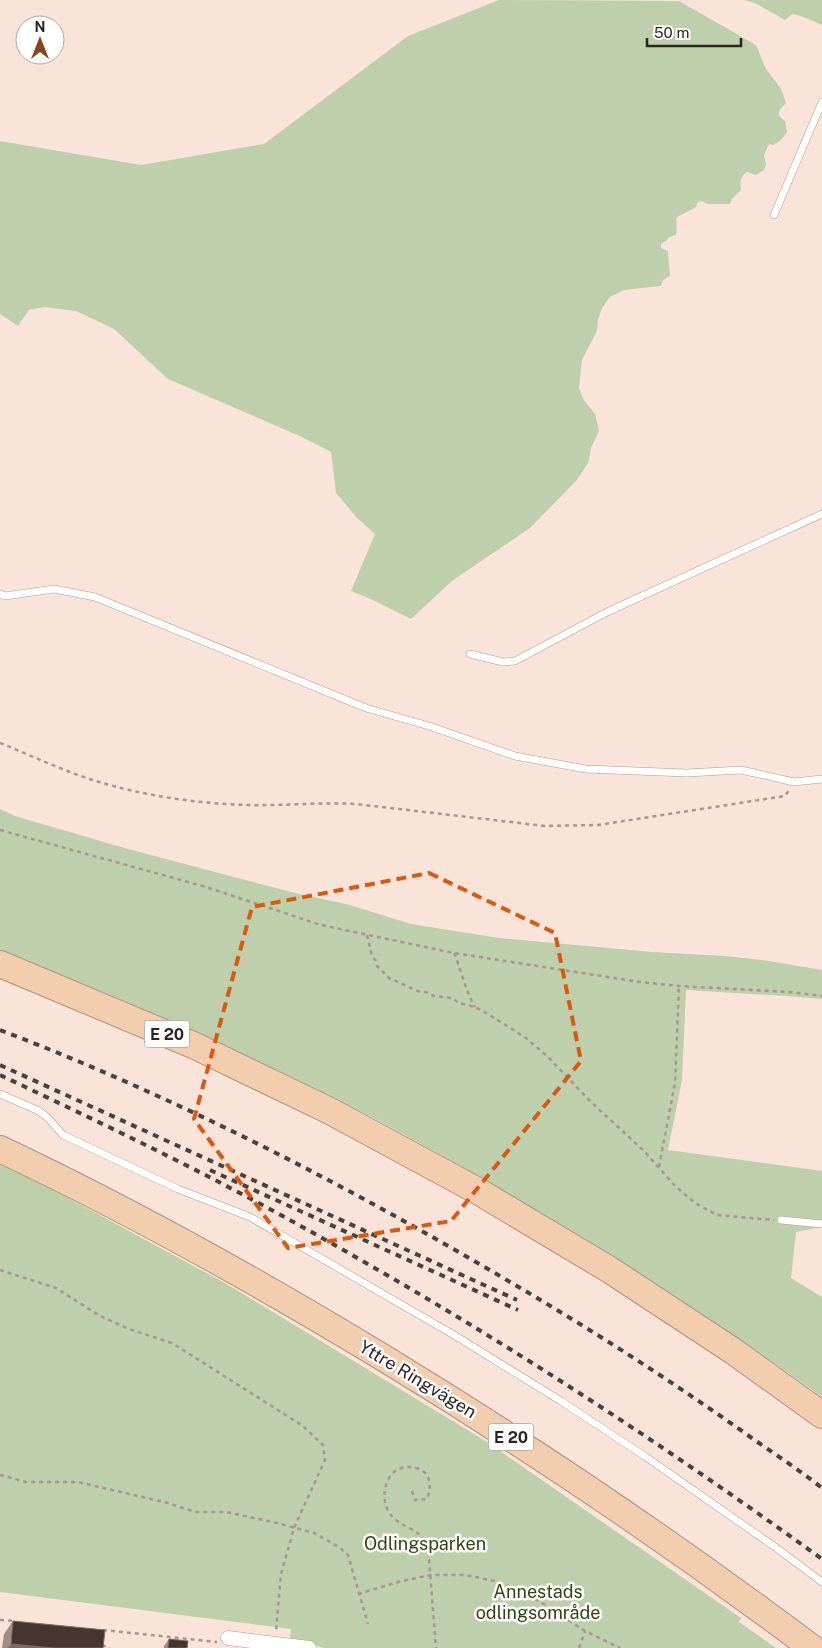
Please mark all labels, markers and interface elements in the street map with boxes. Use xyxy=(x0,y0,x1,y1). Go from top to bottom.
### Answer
north arrow xyxy=(15,15,65,65)
scale bar xyxy=(647,15,741,47)
text: N xyxy=(35,19,45,35)
text: 50 m xyxy=(654,24,689,41)
road number: E 20 xyxy=(144,1021,190,1048)
street label: Yttre Ringvägen xyxy=(356,1336,480,1422)
road number: E 20 xyxy=(488,1424,534,1450)
park label: Odlingsparken xyxy=(364,1533,486,1554)
park label: Annestads odlingsområde xyxy=(476,1581,600,1623)

